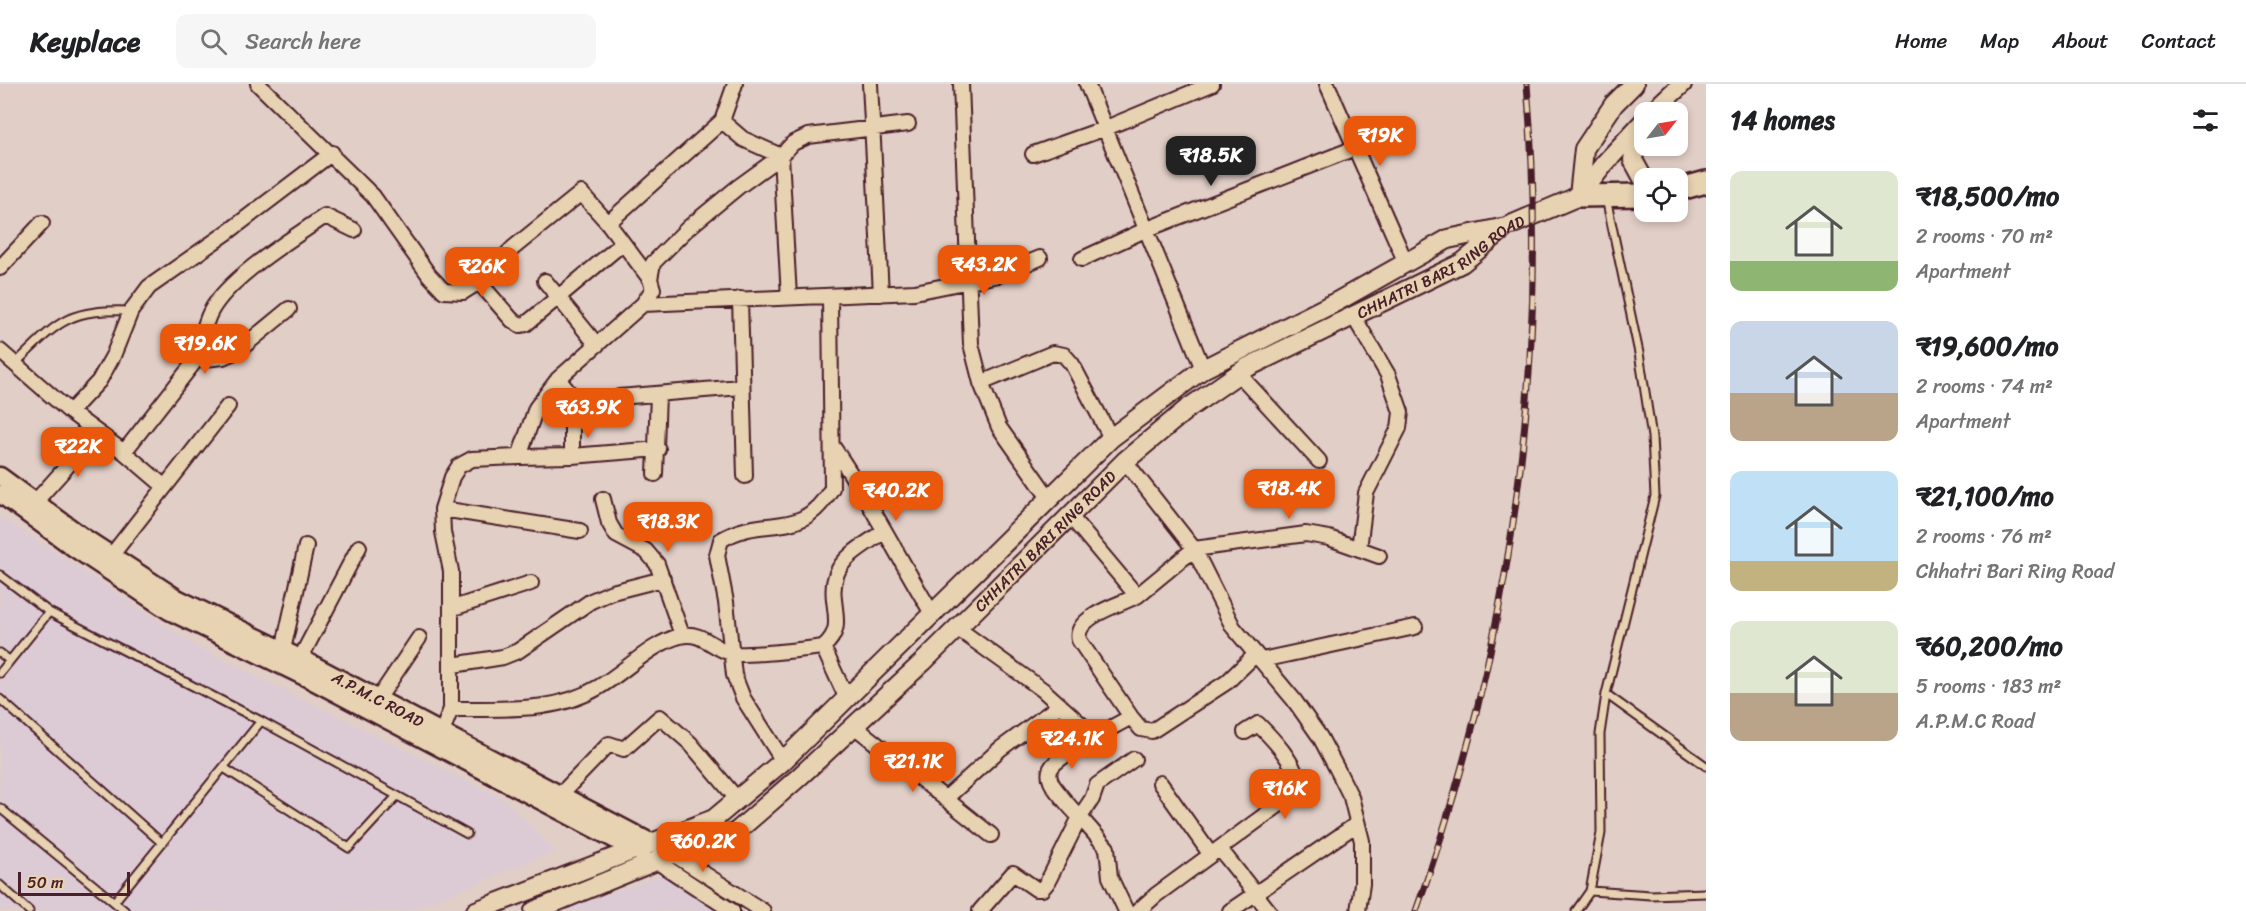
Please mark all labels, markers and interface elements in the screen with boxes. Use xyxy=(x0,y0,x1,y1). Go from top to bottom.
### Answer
search box xyxy=(176,14,596,68)
text: Keyplace xyxy=(30,17,140,66)
text: Search here xyxy=(245,22,361,61)
text: Home xyxy=(1895,22,1947,60)
text: Map xyxy=(1980,22,2019,60)
text: About xyxy=(2052,22,2109,60)
text: Contact xyxy=(2142,22,2216,60)
icon: search xyxy=(197,25,230,58)
text: 14 homes xyxy=(1730,97,1835,143)
north arrow xyxy=(1634,102,1688,156)
map controls xyxy=(1634,102,1688,222)
icon: filters xyxy=(2189,104,2222,137)
pin: ₹19K xyxy=(1344,116,1416,167)
text: ₹19K xyxy=(1358,118,1402,153)
pin: ₹18.5K xyxy=(1162,136,1260,187)
text: ₹18.5K xyxy=(1180,138,1242,173)
button: locate xyxy=(1634,168,1688,222)
text: ₹18,500/mo xyxy=(1916,173,2059,219)
icon: home xyxy=(1778,195,1850,267)
street label: CHHATRI BARI RING ROAD xyxy=(1351,206,1530,327)
text: 2 rooms · 70 m² xyxy=(1916,219,2053,254)
pin: ₹43.2K xyxy=(935,245,1033,296)
pin: ₹26K xyxy=(446,247,518,298)
text: ₹43.2K xyxy=(952,247,1016,282)
text: ₹26K xyxy=(459,249,505,284)
text: Apartment xyxy=(1916,254,2010,289)
text: ₹19,600/mo xyxy=(1916,323,2058,369)
pin: ₹19.6K xyxy=(156,324,254,375)
text: ₹19.6K xyxy=(174,326,236,361)
icon: home xyxy=(1778,345,1850,417)
text: 2 rooms · 74 m² xyxy=(1916,369,2053,404)
pin: ₹63.9K xyxy=(539,388,637,439)
text: ₹63.9K xyxy=(556,390,620,425)
text: Apartment xyxy=(1916,404,2010,439)
pin: ₹22K xyxy=(42,427,114,478)
text: ₹22K xyxy=(55,429,101,464)
street label: CHHATRI BARI RING ROAD xyxy=(967,463,1124,619)
pin: ₹18.4K xyxy=(1240,469,1338,520)
pin: ₹40.2K xyxy=(847,471,945,522)
text: ₹18.4K xyxy=(1258,471,1320,506)
text: ₹40.2K xyxy=(863,473,929,508)
text: ₹21,100/mo xyxy=(1916,473,2054,519)
icon: home xyxy=(1778,495,1850,567)
pin: ₹18.3K xyxy=(619,502,717,553)
text: ₹18.3K xyxy=(637,504,699,539)
text: 2 rooms · 76 m² xyxy=(1916,519,2052,554)
text: Chhatri Bari Ring Road xyxy=(1916,554,2114,589)
text: ₹60,200/mo xyxy=(1916,623,2063,669)
icon: home xyxy=(1778,645,1850,717)
street label: A.P.M.C ROAD xyxy=(326,662,430,736)
text: 5 rooms · 183 m² xyxy=(1916,669,2061,704)
text: A.P.M.C Road xyxy=(1916,704,2035,739)
pin: ₹24.1K xyxy=(1023,719,1121,770)
text: ₹24.1K xyxy=(1041,721,1103,756)
pin: ₹21.1K xyxy=(864,742,962,793)
text: ₹21.1K xyxy=(884,744,942,779)
pin: ₹16K xyxy=(1249,769,1321,820)
text: ₹16K xyxy=(1263,771,1307,806)
pin: ₹60.2K xyxy=(654,822,752,873)
text: ₹60.2K xyxy=(671,824,735,859)
text: 50 m xyxy=(27,868,63,897)
scale bar xyxy=(18,869,130,896)

